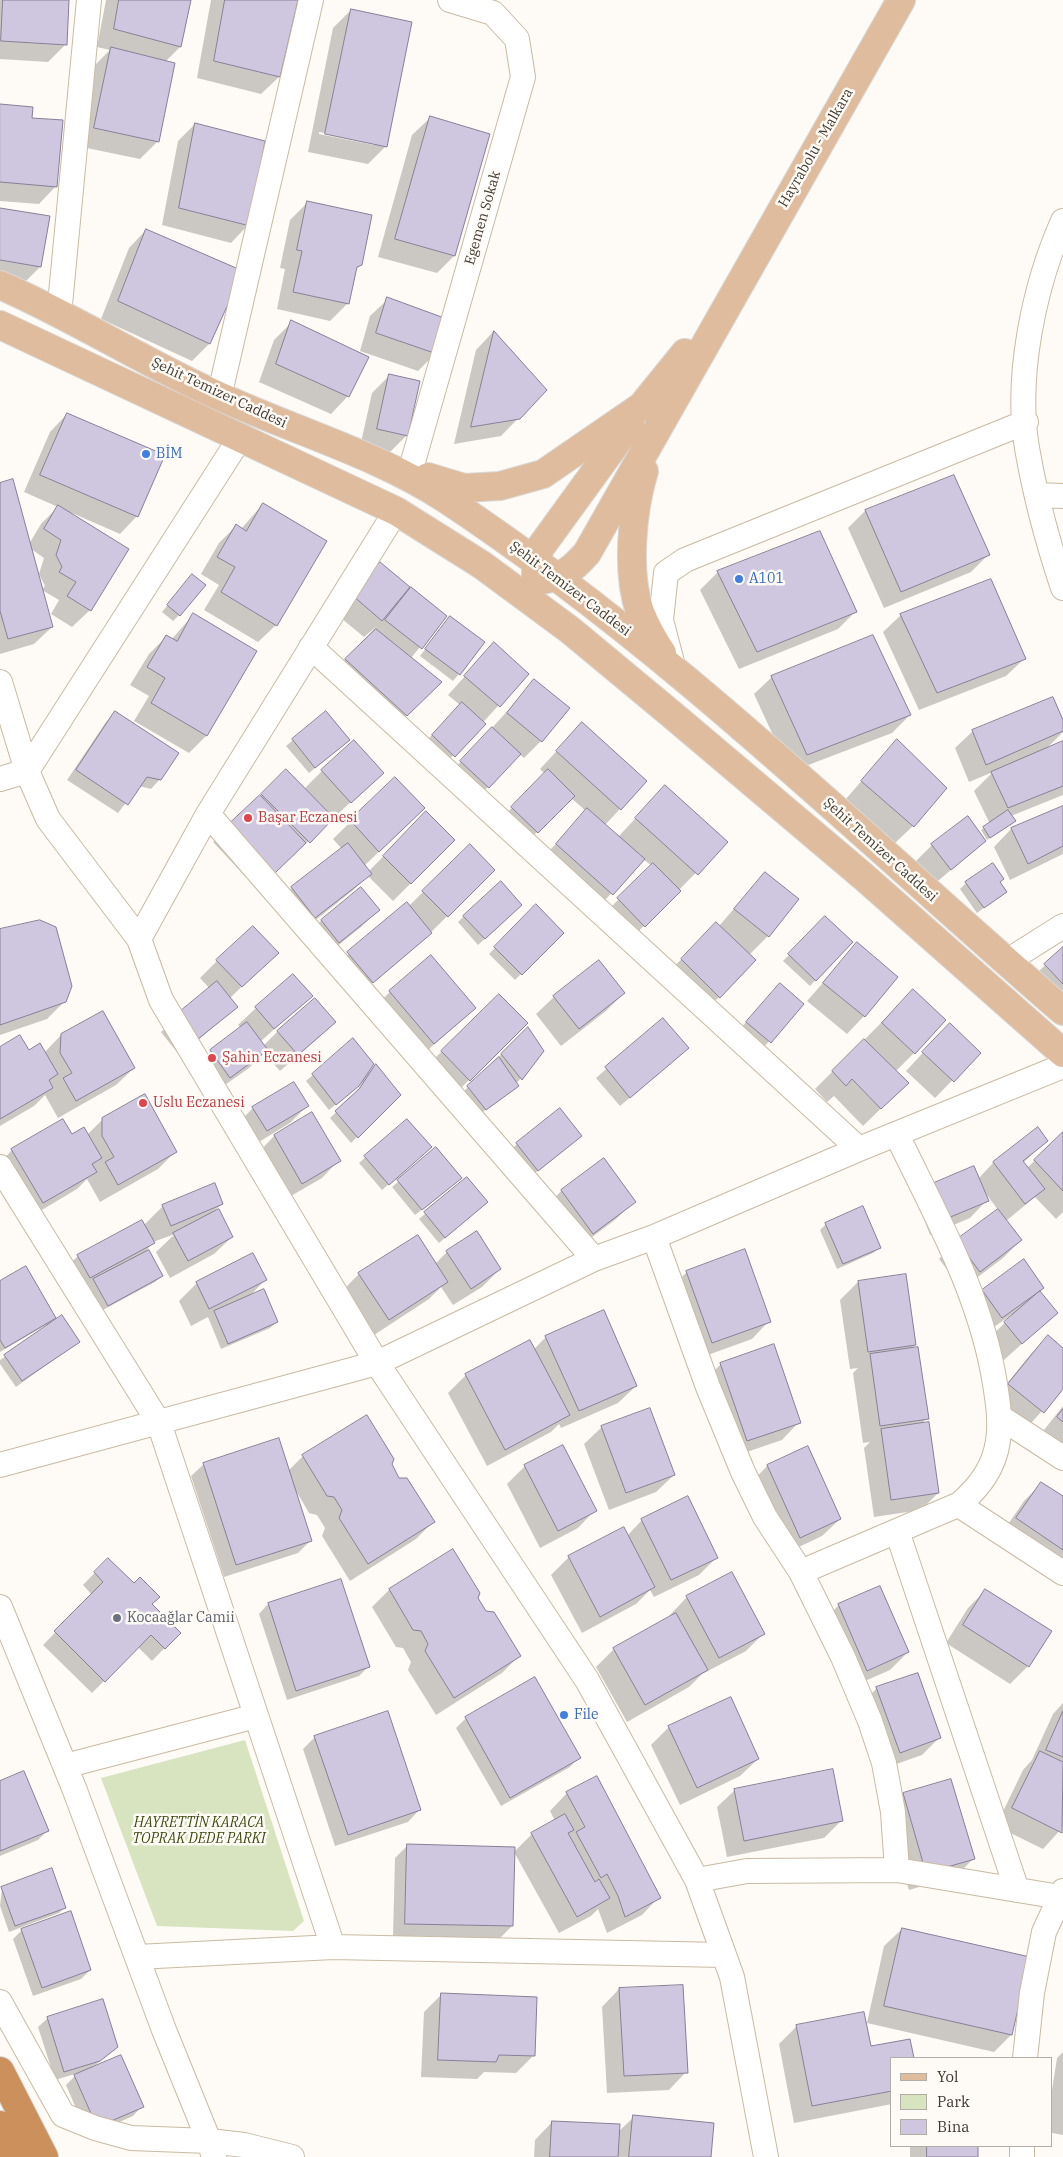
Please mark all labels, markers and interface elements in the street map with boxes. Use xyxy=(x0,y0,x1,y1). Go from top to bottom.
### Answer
street label: Hayrabolu - Malkara xyxy=(775,85,857,211)
street label: Egemen Sokak xyxy=(462,169,504,267)
street label: Şehit Temizer Caddesi xyxy=(149,354,289,432)
place label: BİM xyxy=(156,446,182,462)
marker: BİM xyxy=(140,448,152,460)
street label: Şehit Temizer Caddesi xyxy=(506,538,634,640)
place label: A101 xyxy=(749,571,784,587)
marker: A101 xyxy=(733,573,745,585)
street label: Şehit Temizer Caddesi xyxy=(820,795,940,905)
place label: Başar Eczanesi xyxy=(258,810,357,826)
marker: Başar Eczanesi xyxy=(242,812,254,824)
place label: Şahin Eczanesi xyxy=(222,1050,322,1066)
marker: Şahin Eczanesi xyxy=(206,1052,218,1064)
place label: Uslu Eczanesi xyxy=(153,1095,245,1111)
marker: Uslu Eczanesi xyxy=(137,1097,149,1109)
place label: Kocaağlar Camii xyxy=(127,1610,235,1626)
marker: Kocaağlar Camii xyxy=(111,1612,123,1624)
place label: File xyxy=(574,1707,599,1723)
marker: File xyxy=(558,1709,570,1721)
park label: HAYRETTİN KARACA TOPRAK DEDE PARKI xyxy=(133,1815,265,1848)
legend xyxy=(890,2057,1053,2147)
text: Yol xyxy=(937,2067,958,2086)
text: Park xyxy=(937,2092,970,2111)
text: Bina xyxy=(937,2117,970,2136)

